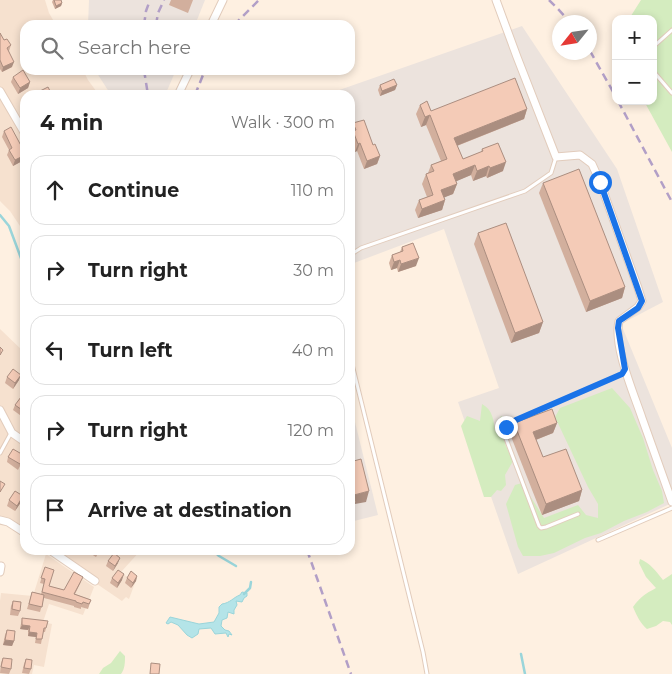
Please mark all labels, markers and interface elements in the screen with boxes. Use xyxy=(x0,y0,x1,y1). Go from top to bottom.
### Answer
north arrow xyxy=(552,15,597,60)
map controls xyxy=(612,15,657,105)
button: + xyxy=(612,15,657,60)
search box xyxy=(20,20,355,75)
icon: search xyxy=(38,34,66,62)
text: Search here xyxy=(78,36,191,59)
button: − xyxy=(612,60,657,105)
text: 4 min xyxy=(40,110,103,135)
text: Walk · 300 m xyxy=(231,113,335,132)
route start xyxy=(589,171,612,194)
icon: ahead xyxy=(41,176,69,204)
text: Continue xyxy=(88,179,179,202)
text: 110 m xyxy=(291,181,334,200)
icon: right xyxy=(41,256,69,284)
text: Turn right xyxy=(88,259,188,282)
text: 30 m xyxy=(293,261,334,280)
icon: left xyxy=(41,336,69,364)
text: Turn left xyxy=(88,339,173,362)
text: 40 m xyxy=(292,341,334,360)
icon: right xyxy=(41,416,69,444)
route end xyxy=(495,416,518,439)
text: Turn right xyxy=(88,419,188,442)
text: 120 m xyxy=(287,421,334,440)
icon: arrive xyxy=(41,496,69,524)
text: Arrive at destination xyxy=(88,499,292,522)

